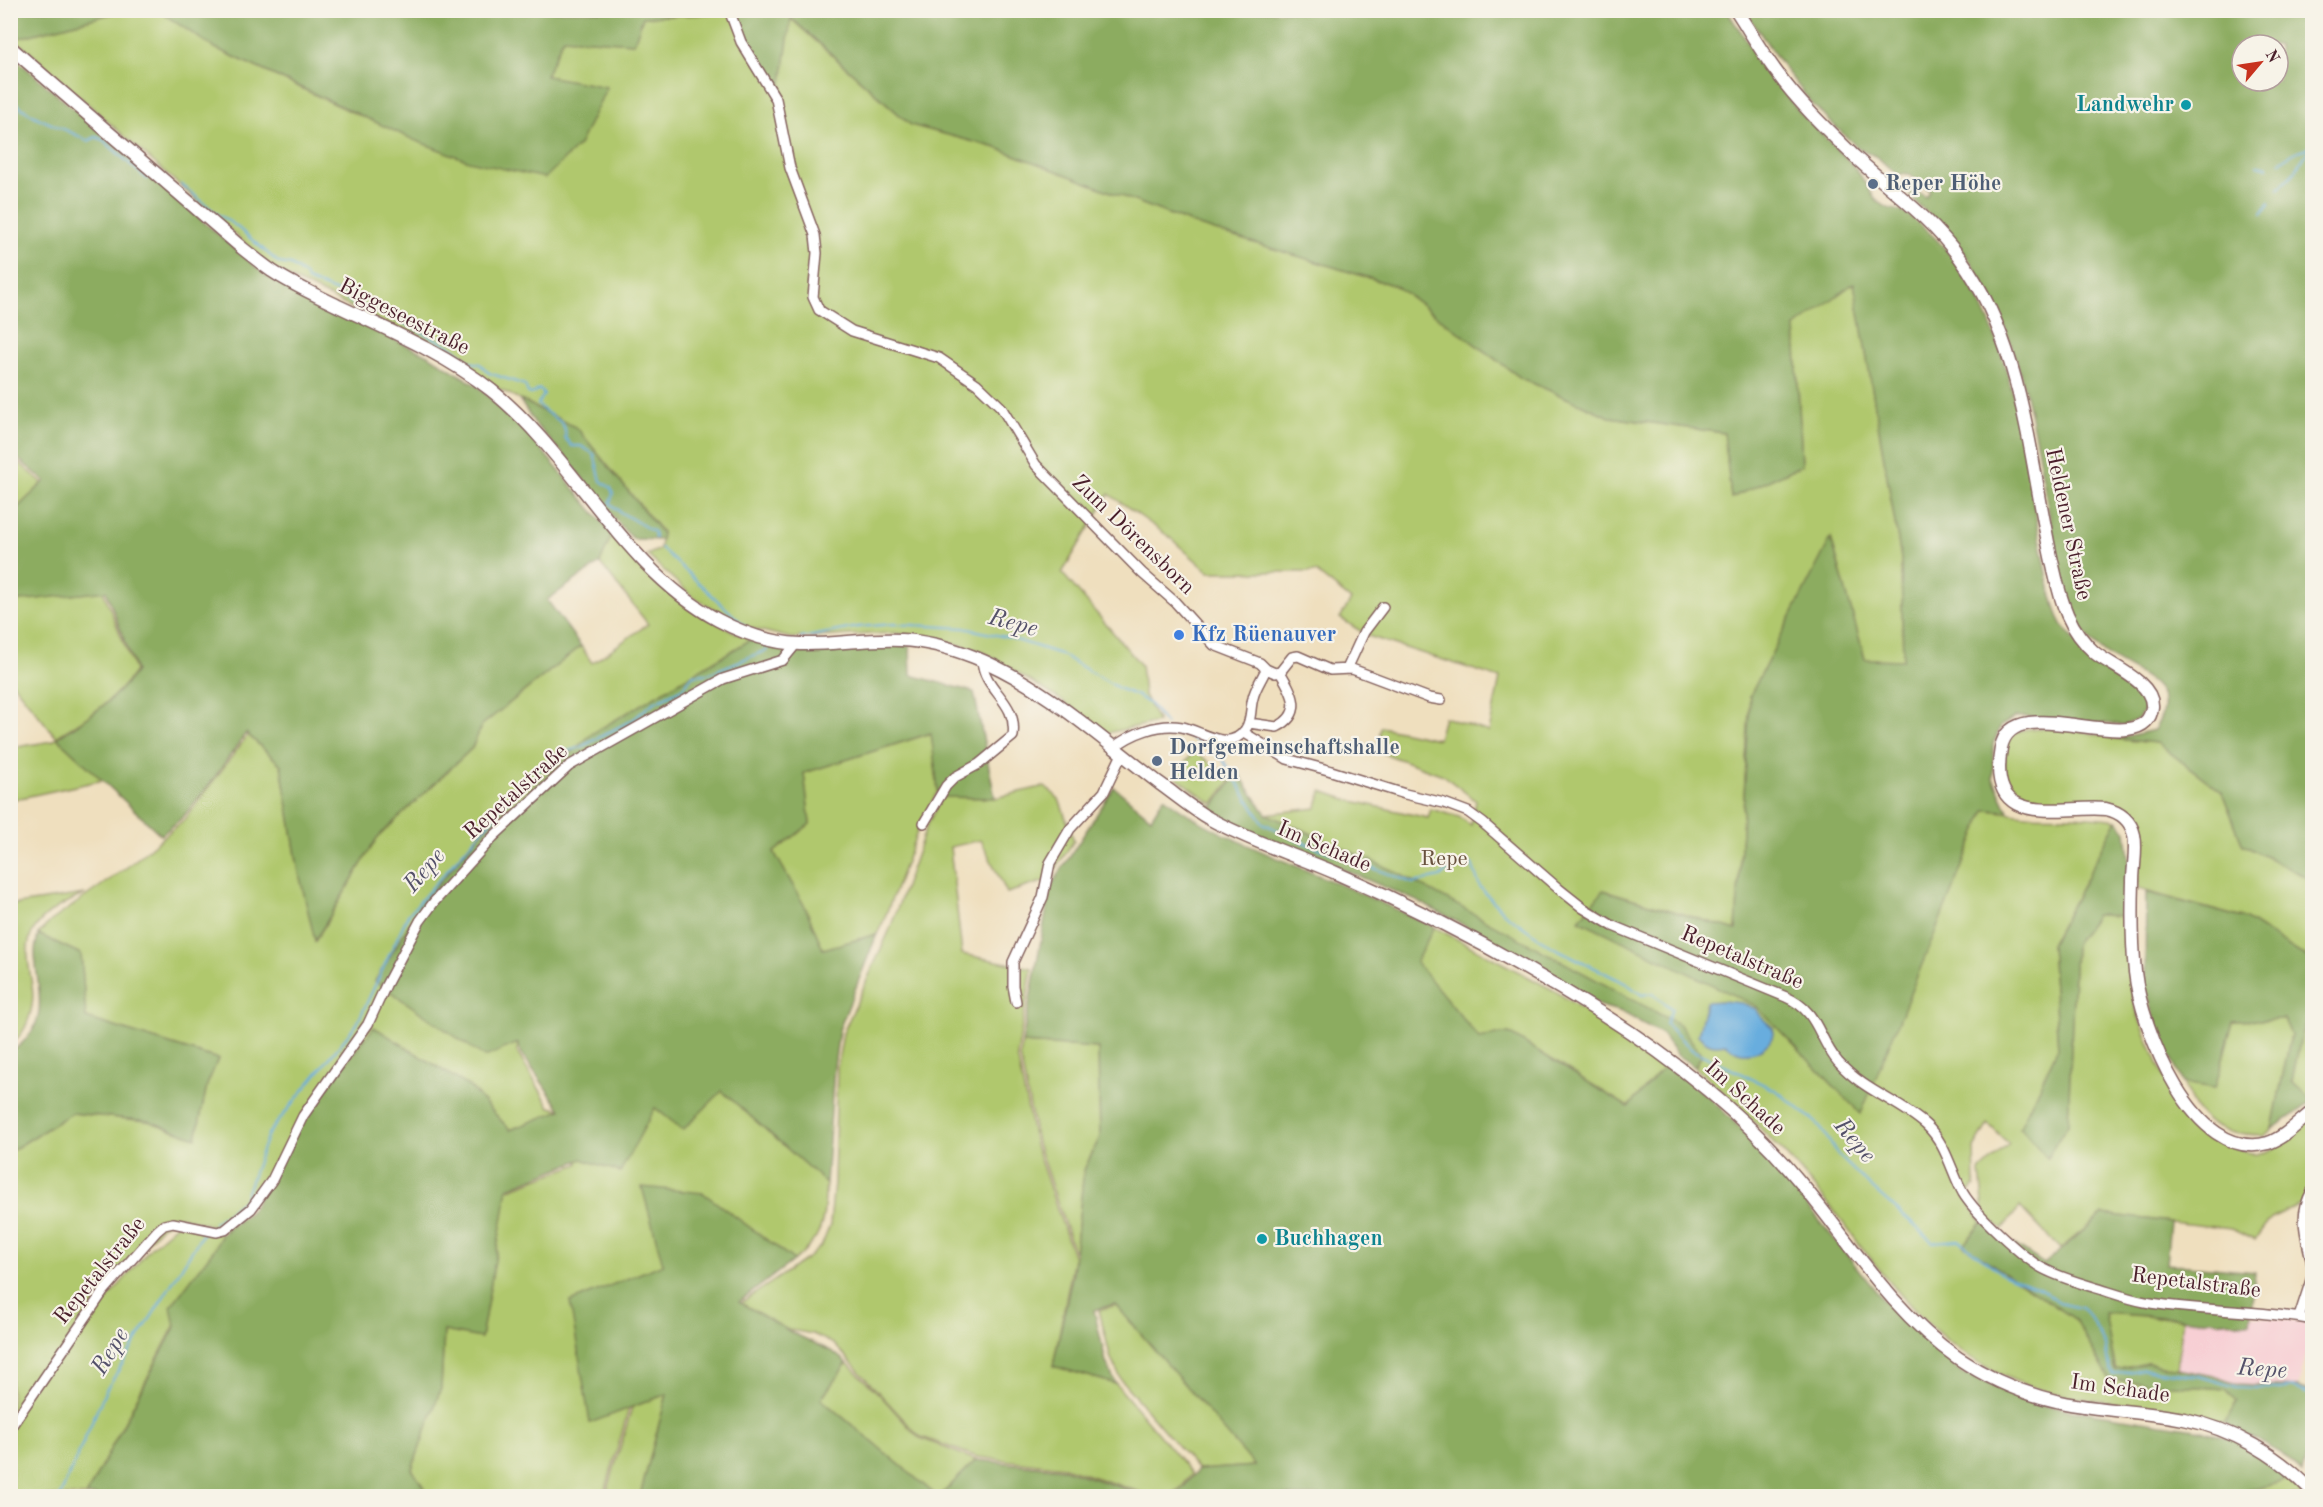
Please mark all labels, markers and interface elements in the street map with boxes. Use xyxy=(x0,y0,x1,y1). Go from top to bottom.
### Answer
north arrow xyxy=(2230,33,2290,93)
text: N xyxy=(2261,47,2282,67)
place label: Landwehr xyxy=(2076,94,2174,116)
marker: Landwehr xyxy=(2179,98,2193,112)
place label: Reper Höhe xyxy=(1885,173,2001,195)
marker: Reper Höhe xyxy=(1866,177,1880,191)
street label: Biggeseestraße xyxy=(335,275,473,359)
street label: Heldener Straße xyxy=(2041,446,2095,602)
street label: Zum Dörensborn xyxy=(1067,471,1199,599)
water label: Repe xyxy=(985,606,1040,642)
place label: Kfz Rüenauver xyxy=(1191,624,1336,646)
marker: Kfz Rüenauver xyxy=(1172,628,1186,642)
place label: Dorfgemeinschaftshalle Helden xyxy=(1169,737,1400,784)
street label: Repetalstraße xyxy=(460,740,572,844)
marker: Dorfgemeinschaftshalle Helden xyxy=(1150,754,1164,768)
street label: Im Schade xyxy=(1274,817,1374,877)
water label: Repe xyxy=(399,844,451,898)
park label: Repe xyxy=(1420,848,1468,870)
street label: Repetalstraße xyxy=(1678,922,1806,994)
street label: Im Schade xyxy=(1700,1056,1790,1140)
water label: Repe xyxy=(1828,1113,1879,1168)
street label: Repetalstraße xyxy=(50,1213,150,1329)
place label: Buchhagen xyxy=(1274,1228,1383,1250)
marker: Buchhagen xyxy=(1255,1232,1269,1246)
street label: Repetalstraße xyxy=(2130,1264,2262,1302)
water label: Repe xyxy=(87,1324,134,1380)
water label: Repe xyxy=(2235,1356,2288,1384)
street label: Im Schade xyxy=(2069,1371,2171,1407)

